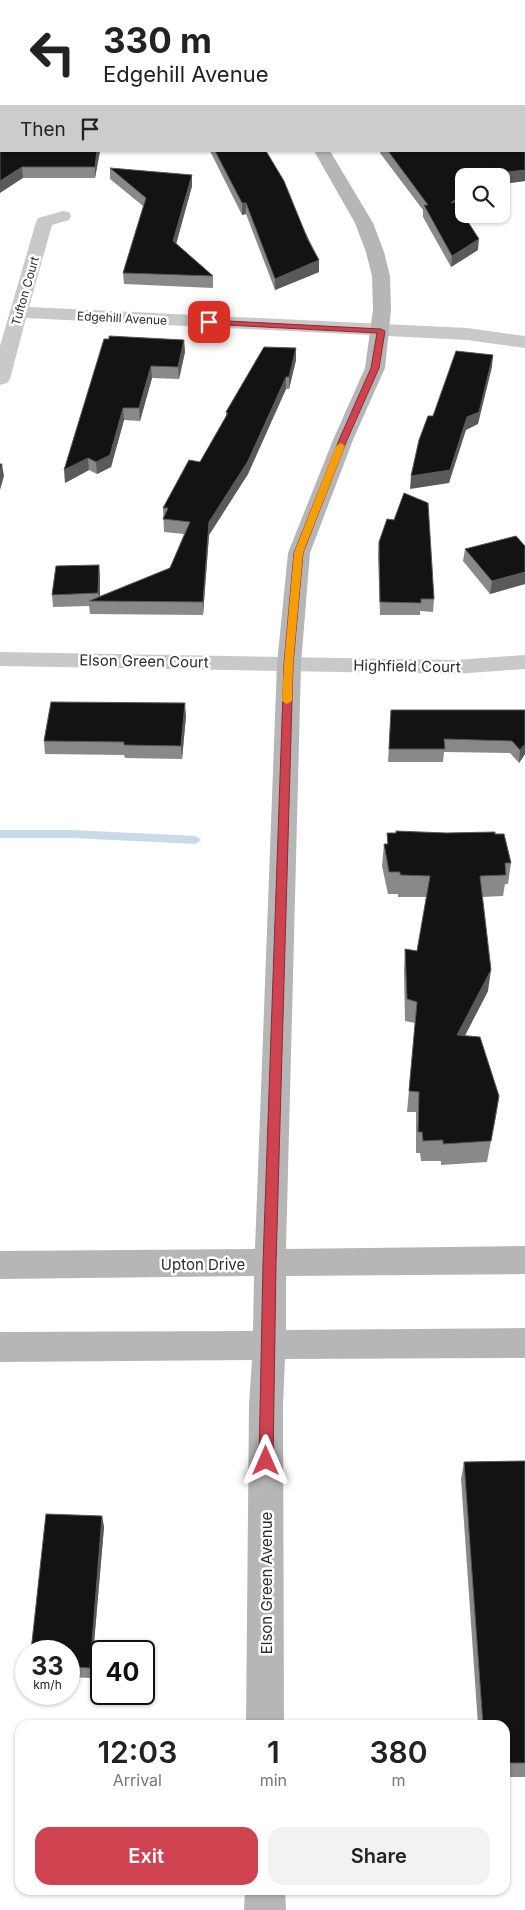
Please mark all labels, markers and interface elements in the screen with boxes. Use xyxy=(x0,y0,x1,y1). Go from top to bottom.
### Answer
text: 330 m xyxy=(103,19,212,61)
icon: left xyxy=(20,20,85,85)
text: Edgehill Avenue xyxy=(103,61,268,87)
icon: arrive xyxy=(76,115,104,143)
text: Then xyxy=(20,118,66,141)
map controls xyxy=(455,168,510,223)
button: search xyxy=(455,168,510,223)
street label: Tufton Court xyxy=(8,255,42,327)
pin xyxy=(188,301,230,343)
street label: Edgehill Avenue xyxy=(77,308,167,328)
icon: arrive xyxy=(195,308,223,336)
street label: Elson Green Court xyxy=(79,650,209,672)
street label: Highfield Court xyxy=(353,656,461,676)
street label: Upton Drive xyxy=(161,1255,245,1274)
position arrow xyxy=(239,1434,291,1486)
street label: Elson Green Avenue xyxy=(257,1512,276,1654)
speed limit sign: 40 xyxy=(90,1640,155,1705)
text: 33 xyxy=(31,1651,64,1681)
text: km/h xyxy=(33,1677,62,1692)
text: 12:03 xyxy=(97,1734,177,1770)
text: 1 xyxy=(267,1734,280,1770)
text: 380 xyxy=(369,1734,428,1770)
text: Arrival xyxy=(113,1770,162,1790)
text: min xyxy=(260,1770,287,1790)
text: m xyxy=(391,1770,405,1790)
button: Exit xyxy=(35,1827,258,1885)
button: Share xyxy=(268,1827,490,1885)

